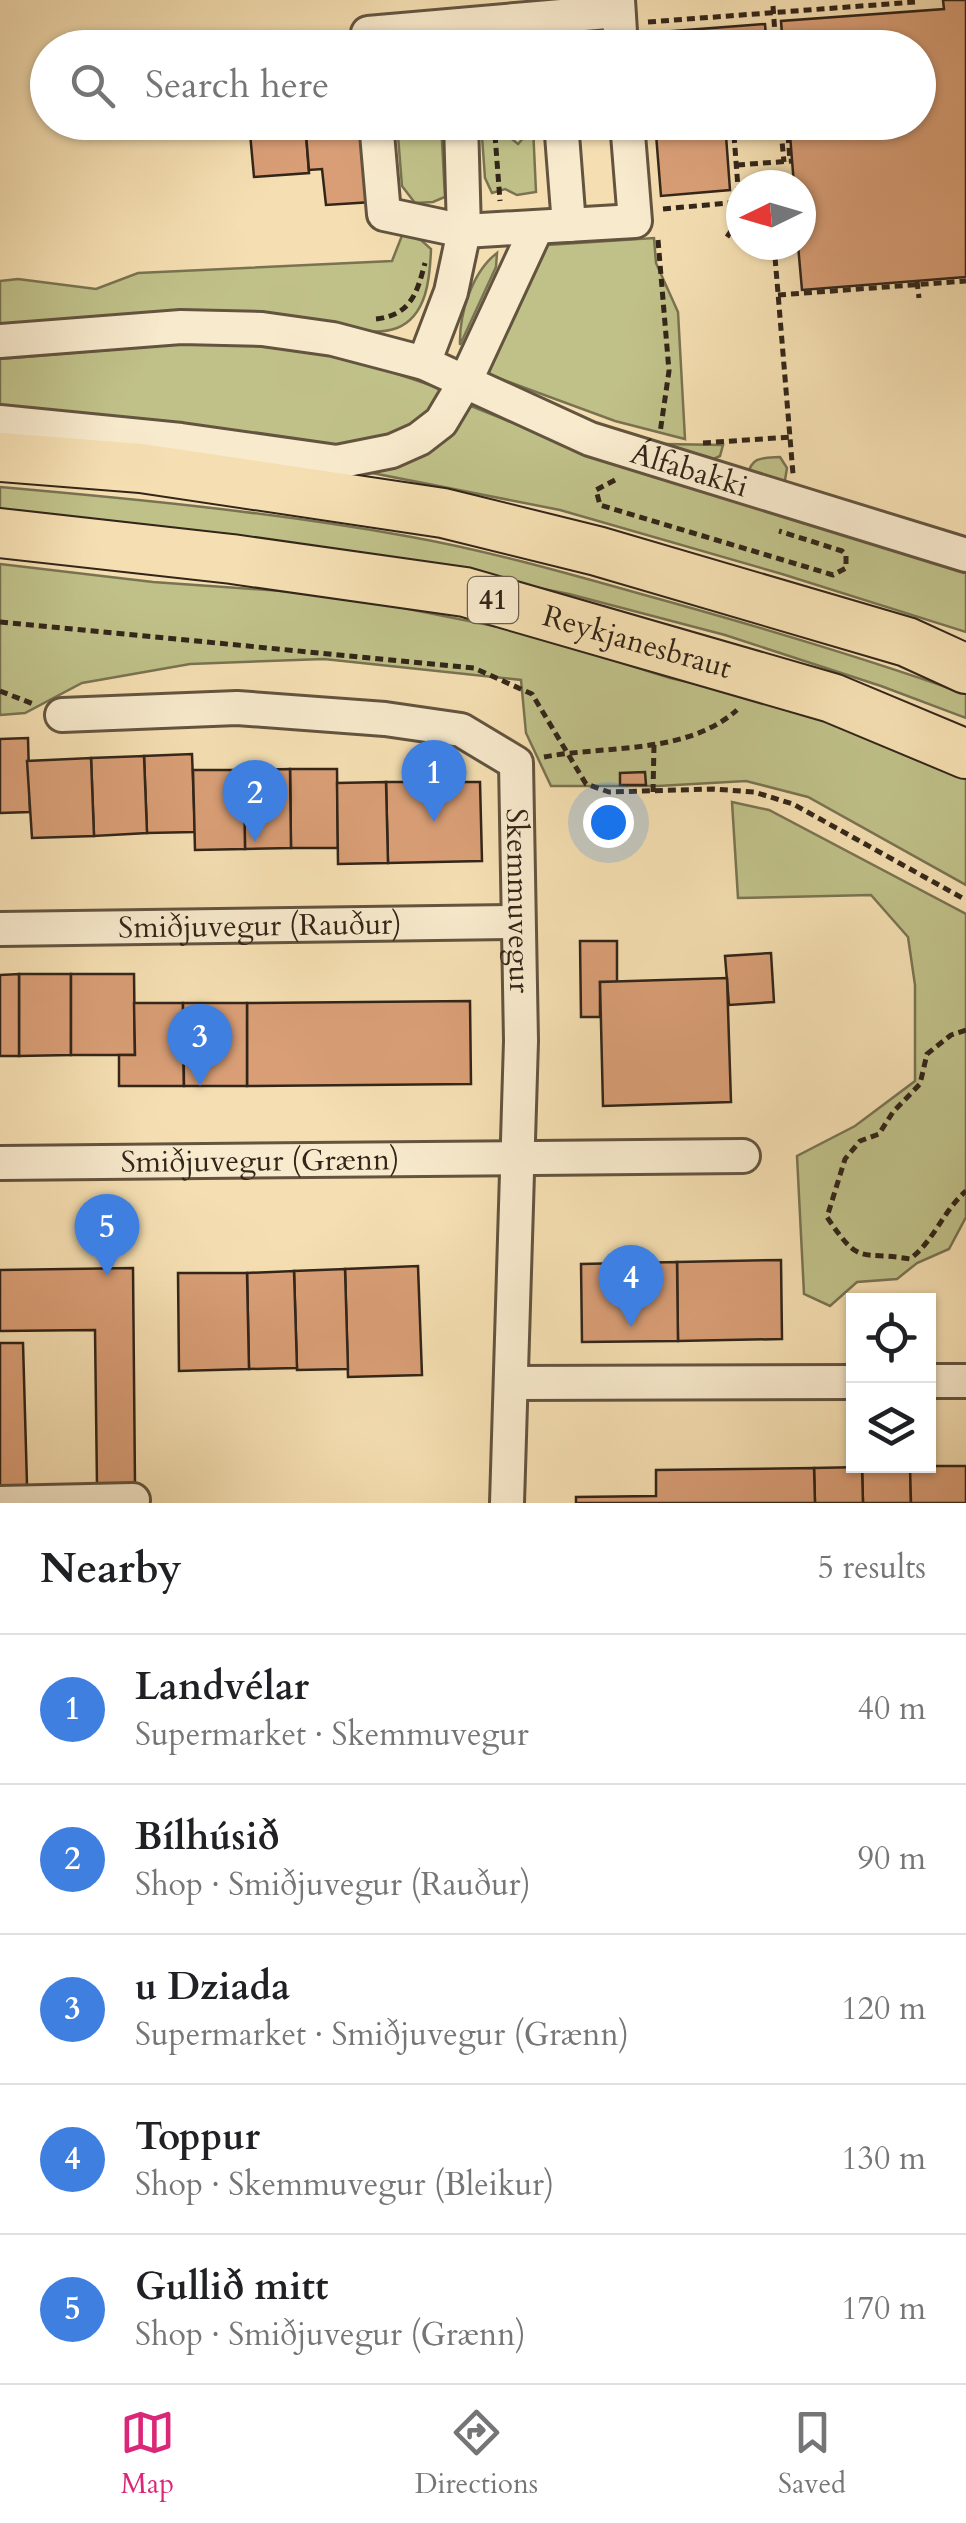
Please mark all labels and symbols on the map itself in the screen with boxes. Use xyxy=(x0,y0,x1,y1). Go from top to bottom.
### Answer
north arrow xyxy=(726,170,816,260)
street label: Álfabakki xyxy=(626,432,753,507)
road number: 41 xyxy=(468,577,518,623)
street label: Reykjanesbraut xyxy=(538,595,737,689)
pin: 1 xyxy=(402,740,466,822)
pin: 2 xyxy=(222,760,288,842)
your location xyxy=(583,797,634,848)
street label: Skemmuvegur xyxy=(496,808,541,993)
street label: Smiðjuvegur (Rauður) xyxy=(118,903,402,948)
pin: 3 xyxy=(168,1004,232,1086)
street label: Smiðjuvegur (Grænn) xyxy=(120,1139,400,1182)
pin: 5 xyxy=(74,1194,140,1276)
pin: 4 xyxy=(598,1244,664,1327)

